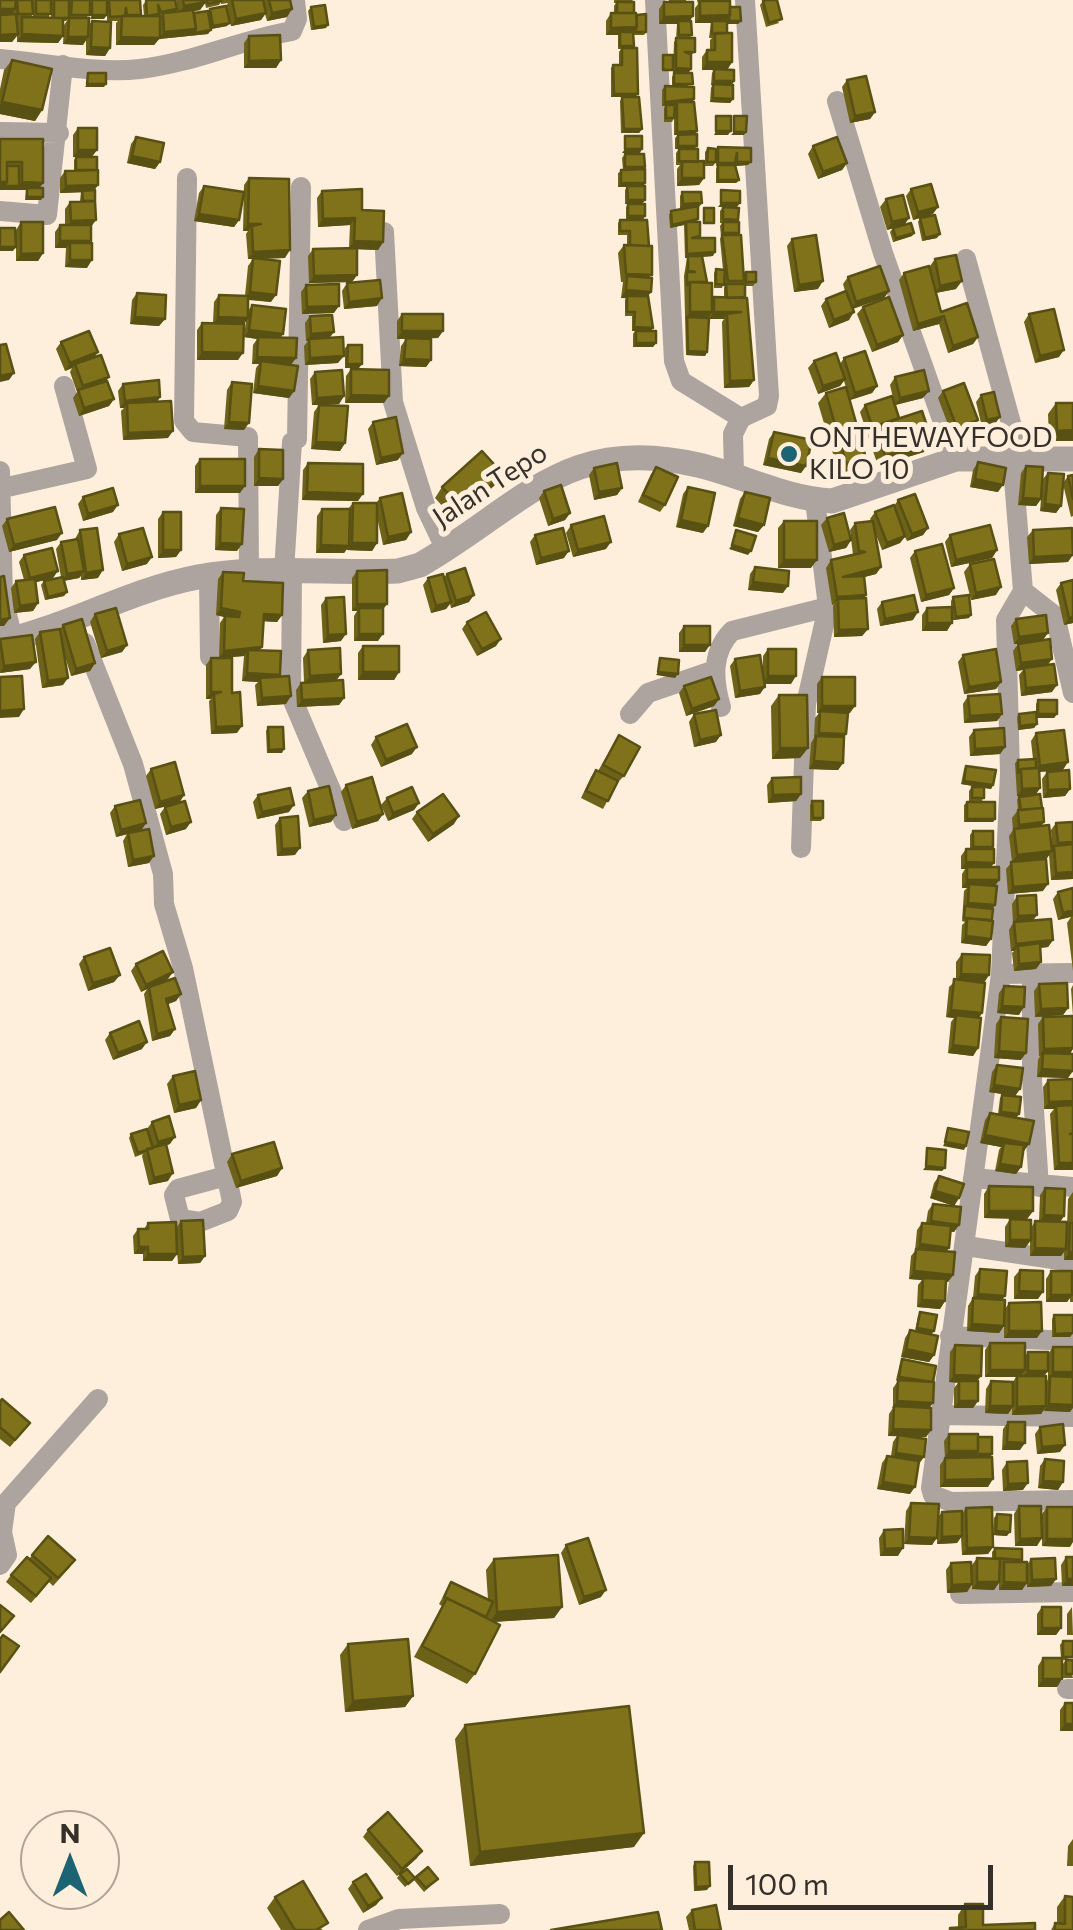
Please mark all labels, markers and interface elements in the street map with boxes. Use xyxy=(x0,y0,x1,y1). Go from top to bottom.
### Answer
place label: ONTHEWAYFOOD KILO 10 xyxy=(809,421,1053,487)
street label: Jalan Tepo xyxy=(426,436,554,534)
marker: ONTHEWAYFOOD KILO 10 xyxy=(778,443,800,465)
north arrow xyxy=(20,1810,120,1910)
text: N xyxy=(60,1815,81,1849)
scale bar xyxy=(733,1845,998,1907)
text: 100 m xyxy=(745,1864,829,1901)

